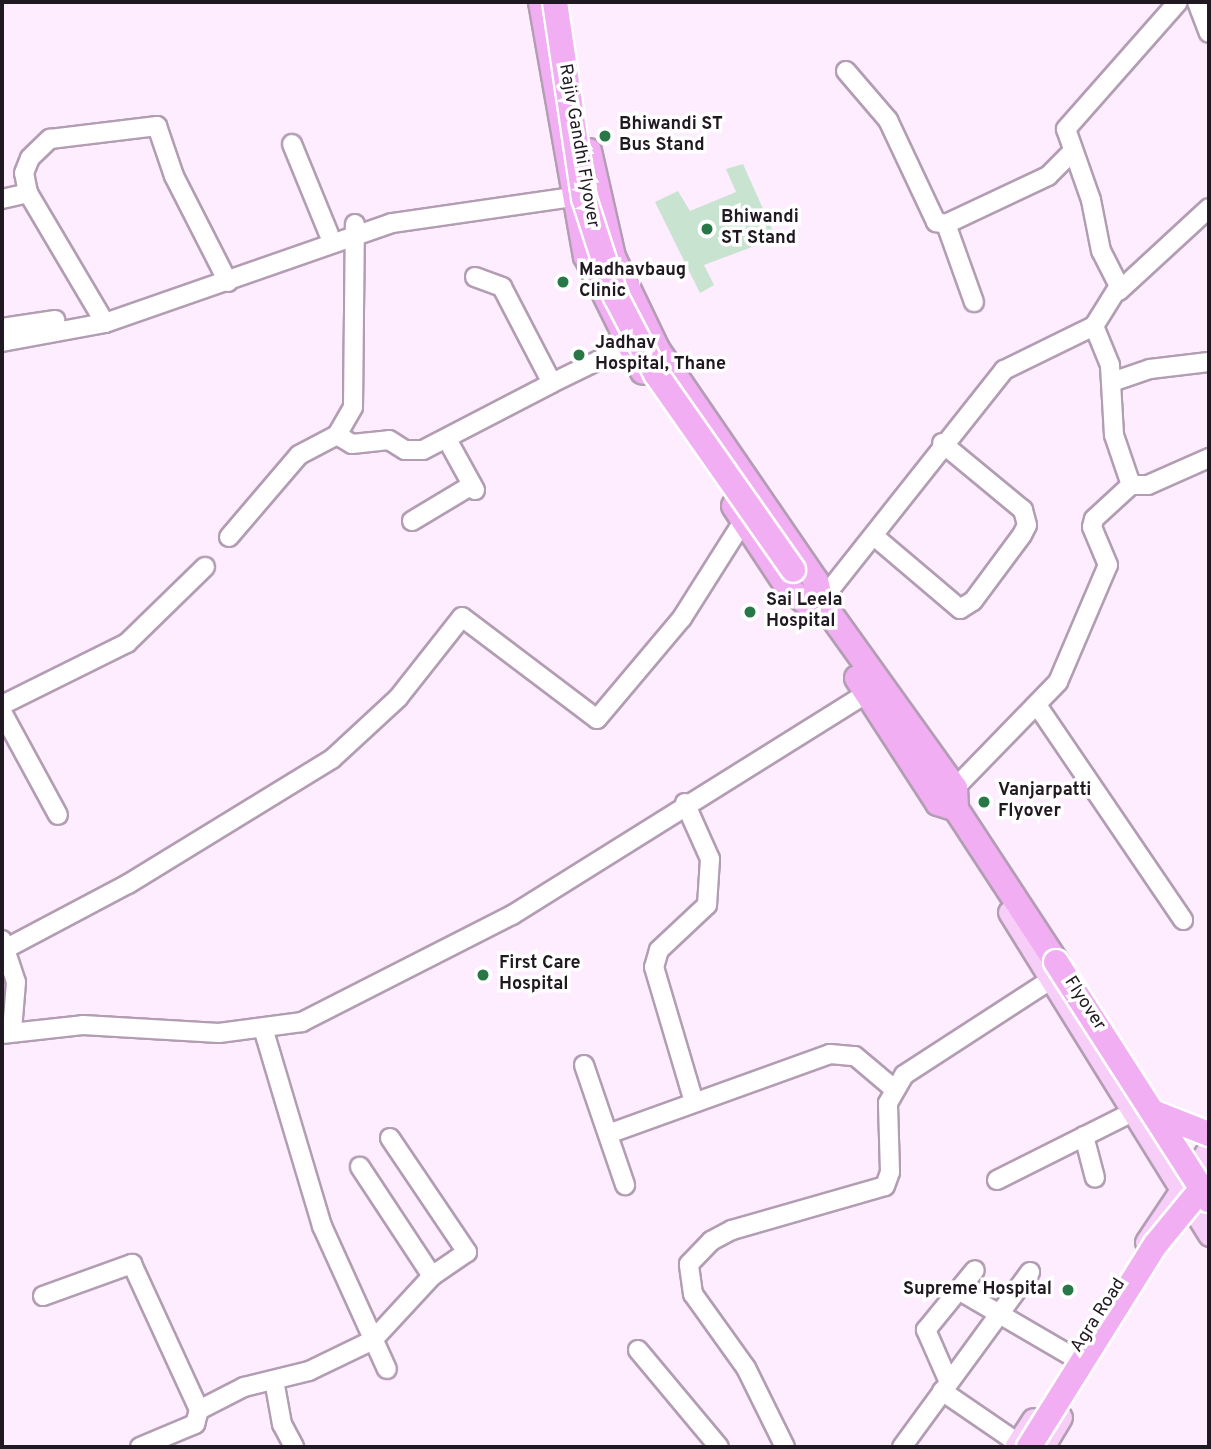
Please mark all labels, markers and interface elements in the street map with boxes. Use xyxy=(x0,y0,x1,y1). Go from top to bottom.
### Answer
street label: Rajiv Gandhi Flyover xyxy=(553,62,603,230)
place label: Bhiwandi ST Bus Stand xyxy=(619,115,723,158)
marker: Bhiwandi ST Bus Stand xyxy=(597,128,613,144)
place label: Bhiwandi ST Stand xyxy=(721,208,799,250)
marker: Bhiwandi ST Stand xyxy=(699,221,715,237)
place label: Madhavbaug Clinic xyxy=(579,261,686,304)
marker: Madhavbaug Clinic xyxy=(553,272,573,292)
place label: Jadhav Hospital, Thane xyxy=(595,334,726,376)
marker: Jadhav Hospital, Thane xyxy=(569,345,589,365)
place label: Sai Leela Hospital xyxy=(766,591,842,634)
marker: Sai Leela Hospital xyxy=(740,602,760,622)
place label: Vanjarpatti Flyover xyxy=(998,781,1091,824)
marker: Vanjarpatti Flyover xyxy=(976,794,992,810)
place label: First Care Hospital xyxy=(499,954,581,996)
marker: First Care Hospital xyxy=(473,965,493,985)
street label: Flyover xyxy=(1059,973,1109,1035)
street label: Agra Road xyxy=(1067,1275,1131,1357)
place label: Supreme Hospital xyxy=(903,1279,1052,1301)
marker: Supreme Hospital xyxy=(1058,1280,1078,1300)

